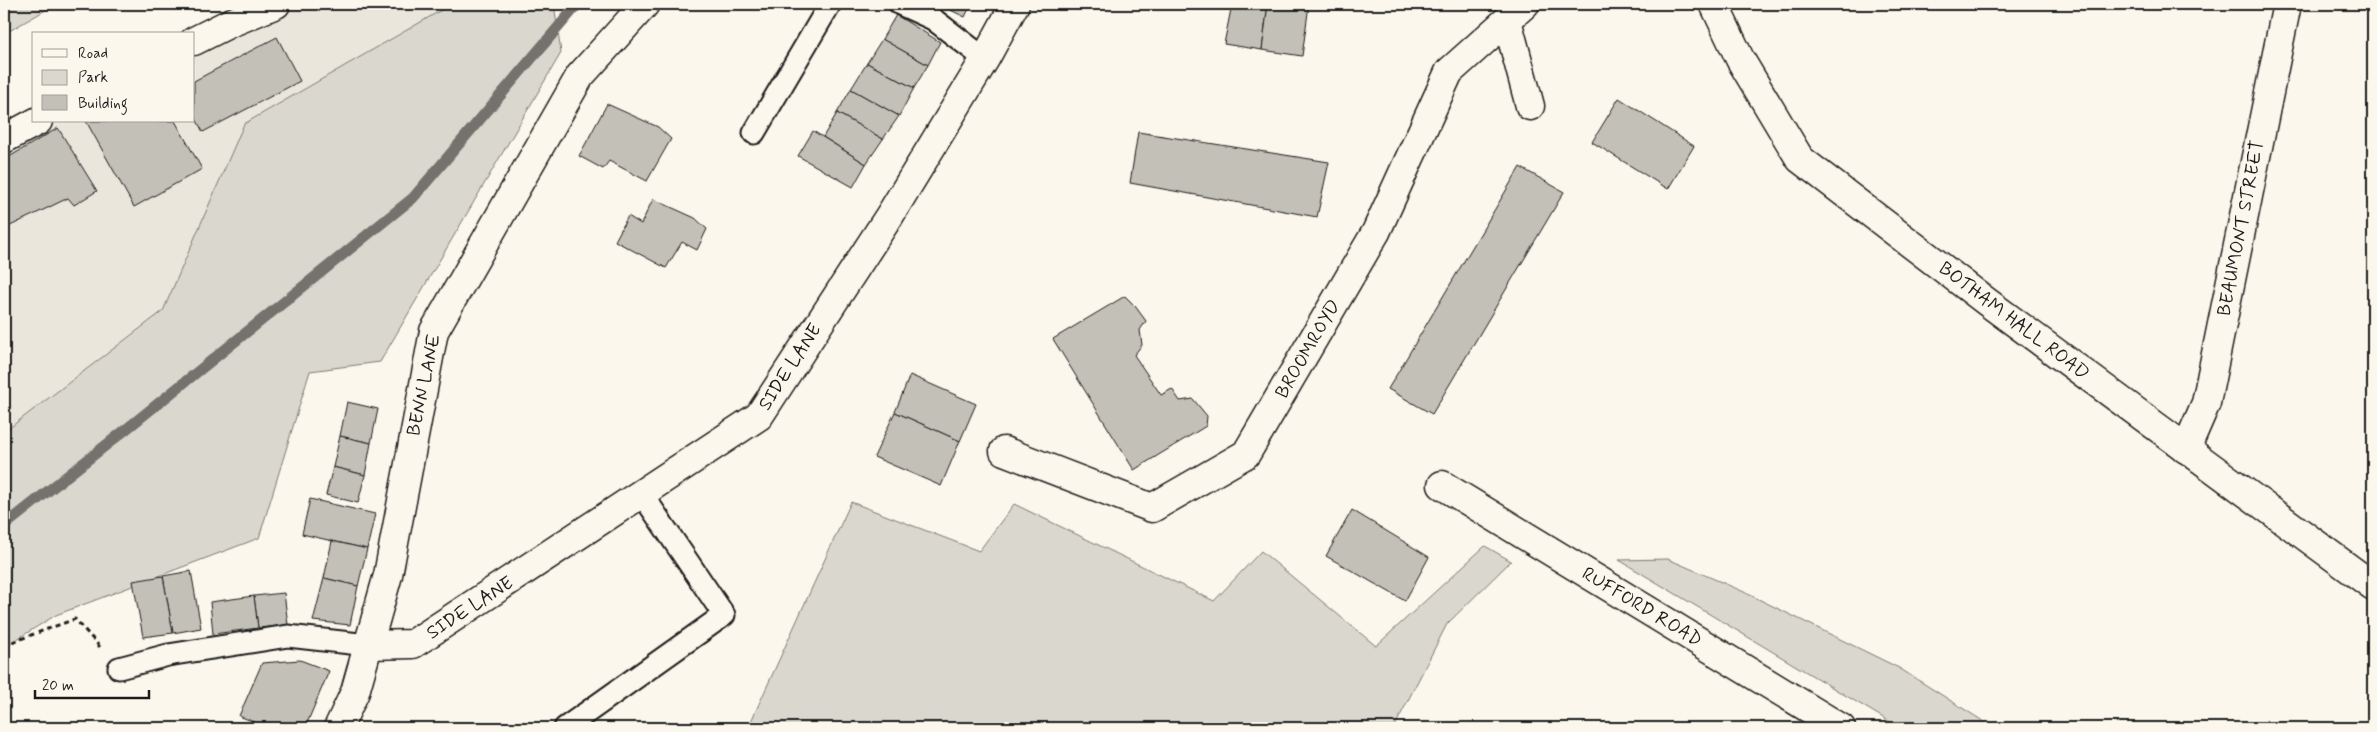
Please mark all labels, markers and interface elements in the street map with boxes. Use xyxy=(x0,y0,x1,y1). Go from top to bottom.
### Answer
legend xyxy=(32,32,195,122)
text: Road xyxy=(78,44,108,64)
text: Park xyxy=(78,68,108,88)
text: Building xyxy=(78,94,128,115)
street label: BEAUMONT STREET xyxy=(2212,138,2270,318)
street label: BOTHAM HALL ROAD xyxy=(1934,256,2094,386)
street label: BROOMROYD xyxy=(1270,295,1346,403)
street label: SIDE LANE xyxy=(753,319,827,415)
street label: BENN LANE xyxy=(401,332,447,438)
street label: RUFFORD ROAD xyxy=(1577,561,1707,653)
street label: SIDE LANE xyxy=(422,571,518,645)
scale bar xyxy=(35,667,149,699)
text: 20 m xyxy=(42,676,74,696)

